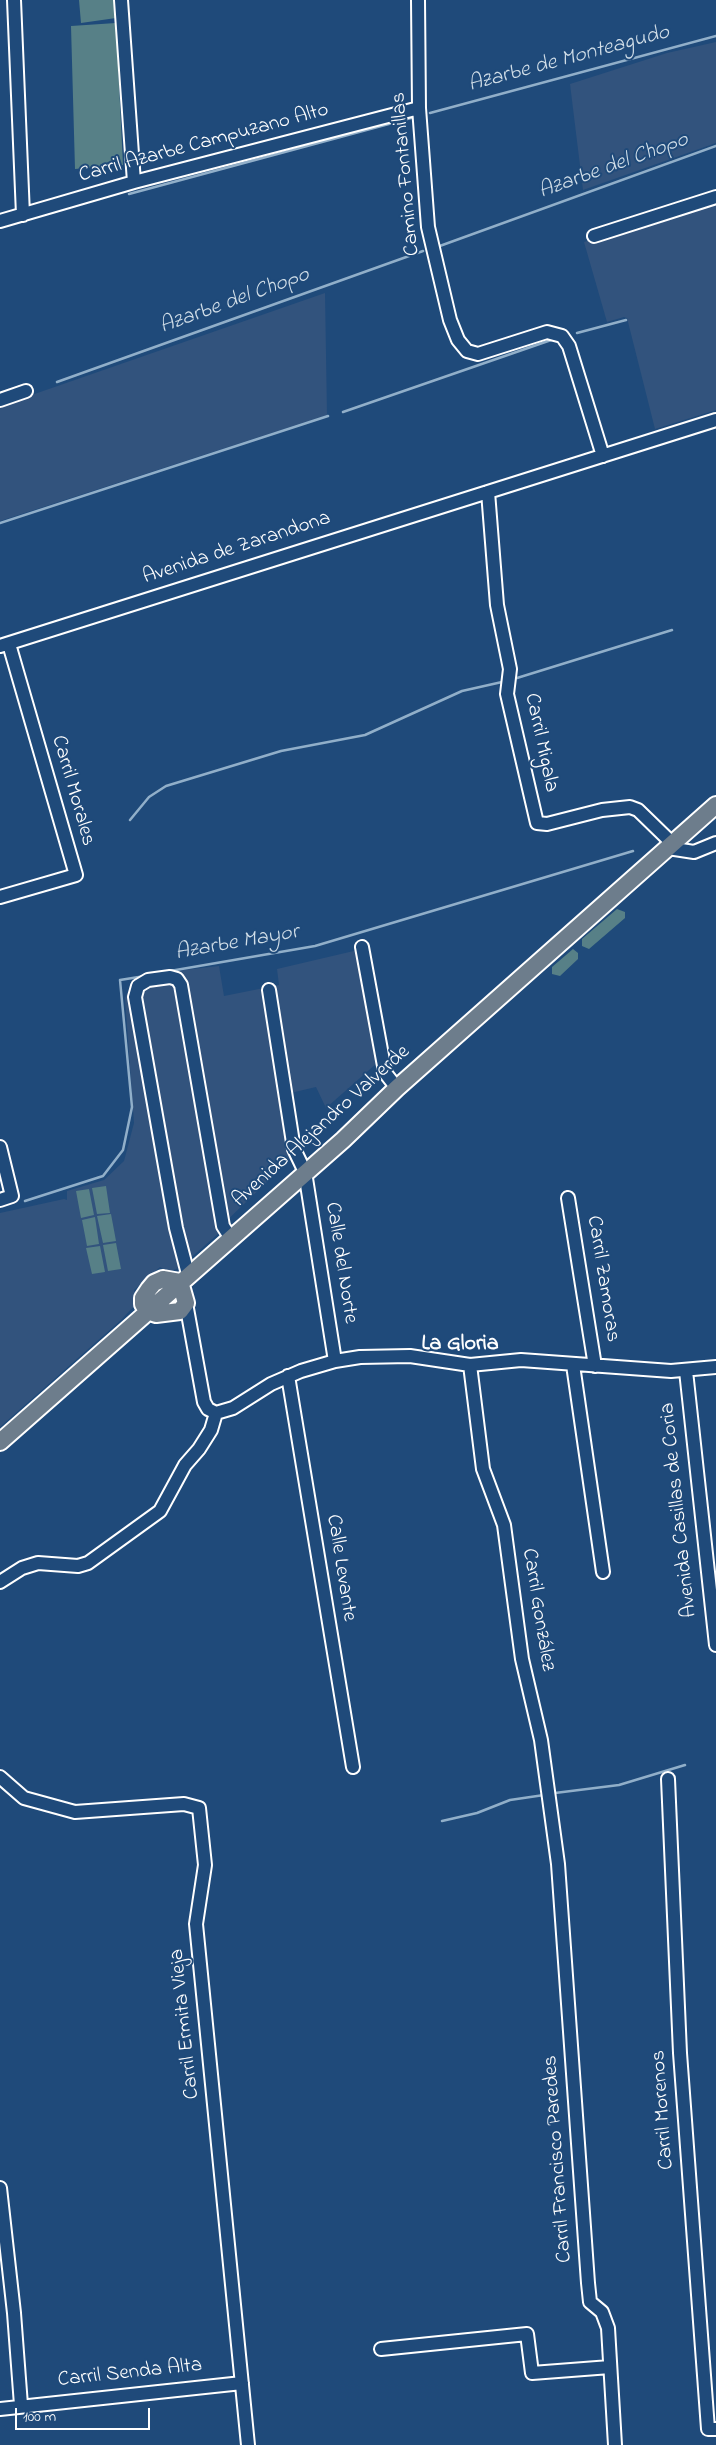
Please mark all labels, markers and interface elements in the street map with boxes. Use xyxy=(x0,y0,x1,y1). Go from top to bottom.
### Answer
water label: Azarbe de Monteagudo xyxy=(466,20,672,100)
street label: Camino Fontanillas xyxy=(387,91,427,257)
street label: Carril Azarbe Campuzano Alto xyxy=(76,99,332,189)
water label: Azarbe del Chopo xyxy=(536,128,692,206)
water label: Azarbe del Chopo xyxy=(157,263,313,341)
street label: Avenida de Zarandona xyxy=(140,507,334,591)
street label: Carril Migala xyxy=(517,691,563,795)
street label: Carril Morales xyxy=(44,733,100,849)
water label: Azarbe Mayor xyxy=(173,920,301,968)
street label: Avenida Alejandro Valverde xyxy=(228,1041,416,1213)
street label: Calle del Norte xyxy=(318,1200,362,1326)
street label: Carril Zamoras xyxy=(580,1214,624,1344)
district label: La Gloria xyxy=(421,1332,499,1358)
street label: Avenida Casillas de Coria xyxy=(656,1401,704,1619)
street label: Calle Levante xyxy=(319,1513,361,1623)
street label: Carril González xyxy=(515,1547,559,1673)
street label: Carril Ermita Vieja xyxy=(166,1948,206,2100)
street label: Carril Morenos xyxy=(647,2049,681,2171)
street label: Carril Francisco Paredes xyxy=(539,2054,579,2264)
street label: Carril Senda Alta xyxy=(57,2354,203,2394)
scale bar xyxy=(18,2398,152,2430)
text: 100 m xyxy=(23,2406,56,2428)

